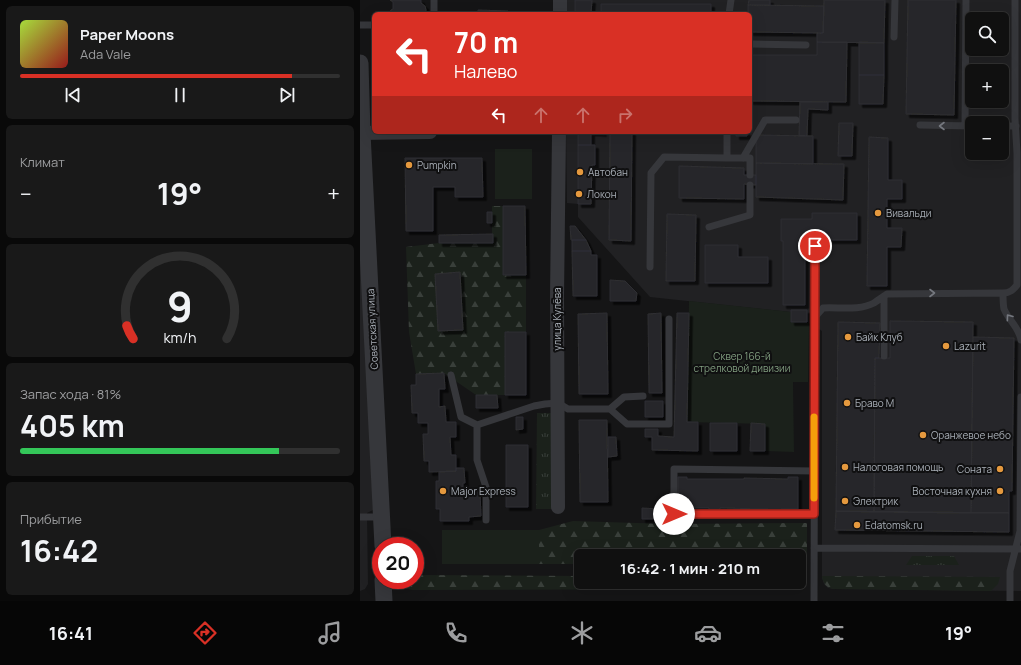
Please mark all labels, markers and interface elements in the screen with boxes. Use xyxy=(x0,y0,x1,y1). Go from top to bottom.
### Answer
map controls xyxy=(965,12,1009,160)
button: search xyxy=(965,12,1009,56)
text: 70 m xyxy=(454,23,518,61)
text: Paper Moons xyxy=(80,24,174,45)
icon: left xyxy=(388,28,440,80)
text: Ada Vale xyxy=(80,45,131,63)
text: Налево xyxy=(454,59,518,83)
button: + xyxy=(965,64,1009,108)
icon: previous xyxy=(62,84,84,106)
icon: pause xyxy=(169,84,191,106)
icon: next xyxy=(276,84,298,106)
icon: left xyxy=(488,104,510,126)
icon: ahead xyxy=(530,104,552,126)
icon: ahead xyxy=(572,104,594,126)
icon: right xyxy=(614,104,636,126)
button: − xyxy=(965,116,1009,160)
one-way arrow xyxy=(939,121,945,130)
text: Климат xyxy=(20,153,65,171)
place label: Pumpkin xyxy=(417,158,457,172)
marker: Pumpkin xyxy=(404,160,414,170)
place label: Автобан xyxy=(588,165,628,179)
marker: Автобан xyxy=(575,167,585,177)
text: 19° xyxy=(157,173,202,214)
text: − xyxy=(20,179,32,209)
text: + xyxy=(327,179,340,209)
place label: Локон xyxy=(587,187,617,201)
marker: Локон xyxy=(574,189,584,199)
place label: Вивальди xyxy=(886,206,932,220)
marker: Вивальди xyxy=(873,208,883,218)
pin xyxy=(798,229,832,263)
icon: arrive xyxy=(804,235,826,257)
text: 9 xyxy=(167,277,193,333)
street label: улица Кулёва xyxy=(550,287,564,351)
street label: Советская улица xyxy=(363,288,381,370)
one-way arrow xyxy=(929,289,935,297)
one-way arrow xyxy=(1007,315,1014,322)
text: km/h xyxy=(163,327,197,346)
place label: Байк Клуб xyxy=(856,330,903,344)
marker: Байк Клуб xyxy=(843,332,853,342)
place label: Lazurit xyxy=(954,339,986,353)
marker: Lazurit xyxy=(941,341,951,351)
park label: Сквер 166-й стрелковой дивизии xyxy=(694,349,790,375)
text: Запас хода · 81% xyxy=(20,385,121,403)
place label: Браво М xyxy=(855,396,894,410)
marker: Браво М xyxy=(842,398,852,408)
text: 405 km xyxy=(20,405,125,446)
place label: Оранжевое небо xyxy=(931,428,1011,442)
marker: Оранжевое небо xyxy=(918,430,928,440)
place label: Налоговая помощь xyxy=(853,460,943,474)
marker: Налоговая помощь xyxy=(840,462,850,472)
place label: Соната xyxy=(957,462,992,476)
marker: Соната xyxy=(995,464,1005,474)
place label: Major Express xyxy=(451,484,516,498)
place label: Восточная кухня xyxy=(912,484,992,498)
marker: Major Express xyxy=(438,486,448,496)
marker: Восточная кухня xyxy=(995,486,1005,496)
position arrow xyxy=(653,493,695,535)
place label: Электрик xyxy=(853,494,899,508)
marker: Электрик xyxy=(840,496,850,506)
text: Прибытие xyxy=(20,510,82,528)
place label: Edatomsk.ru xyxy=(865,518,923,532)
marker: Edatomsk.ru xyxy=(852,520,862,530)
text: 16:42 xyxy=(20,530,98,571)
speed limit sign: 20 xyxy=(372,537,424,589)
text: 16:42 · 1 мин · 210 m xyxy=(620,558,760,579)
icon: directions xyxy=(191,619,219,647)
icon: music xyxy=(316,619,344,647)
icon: phone xyxy=(442,619,470,647)
icon: climate xyxy=(568,619,596,647)
icon: car xyxy=(694,619,722,647)
icon: filters xyxy=(819,619,847,647)
text: 16:41 xyxy=(49,621,93,645)
text: 19° xyxy=(945,621,972,645)

